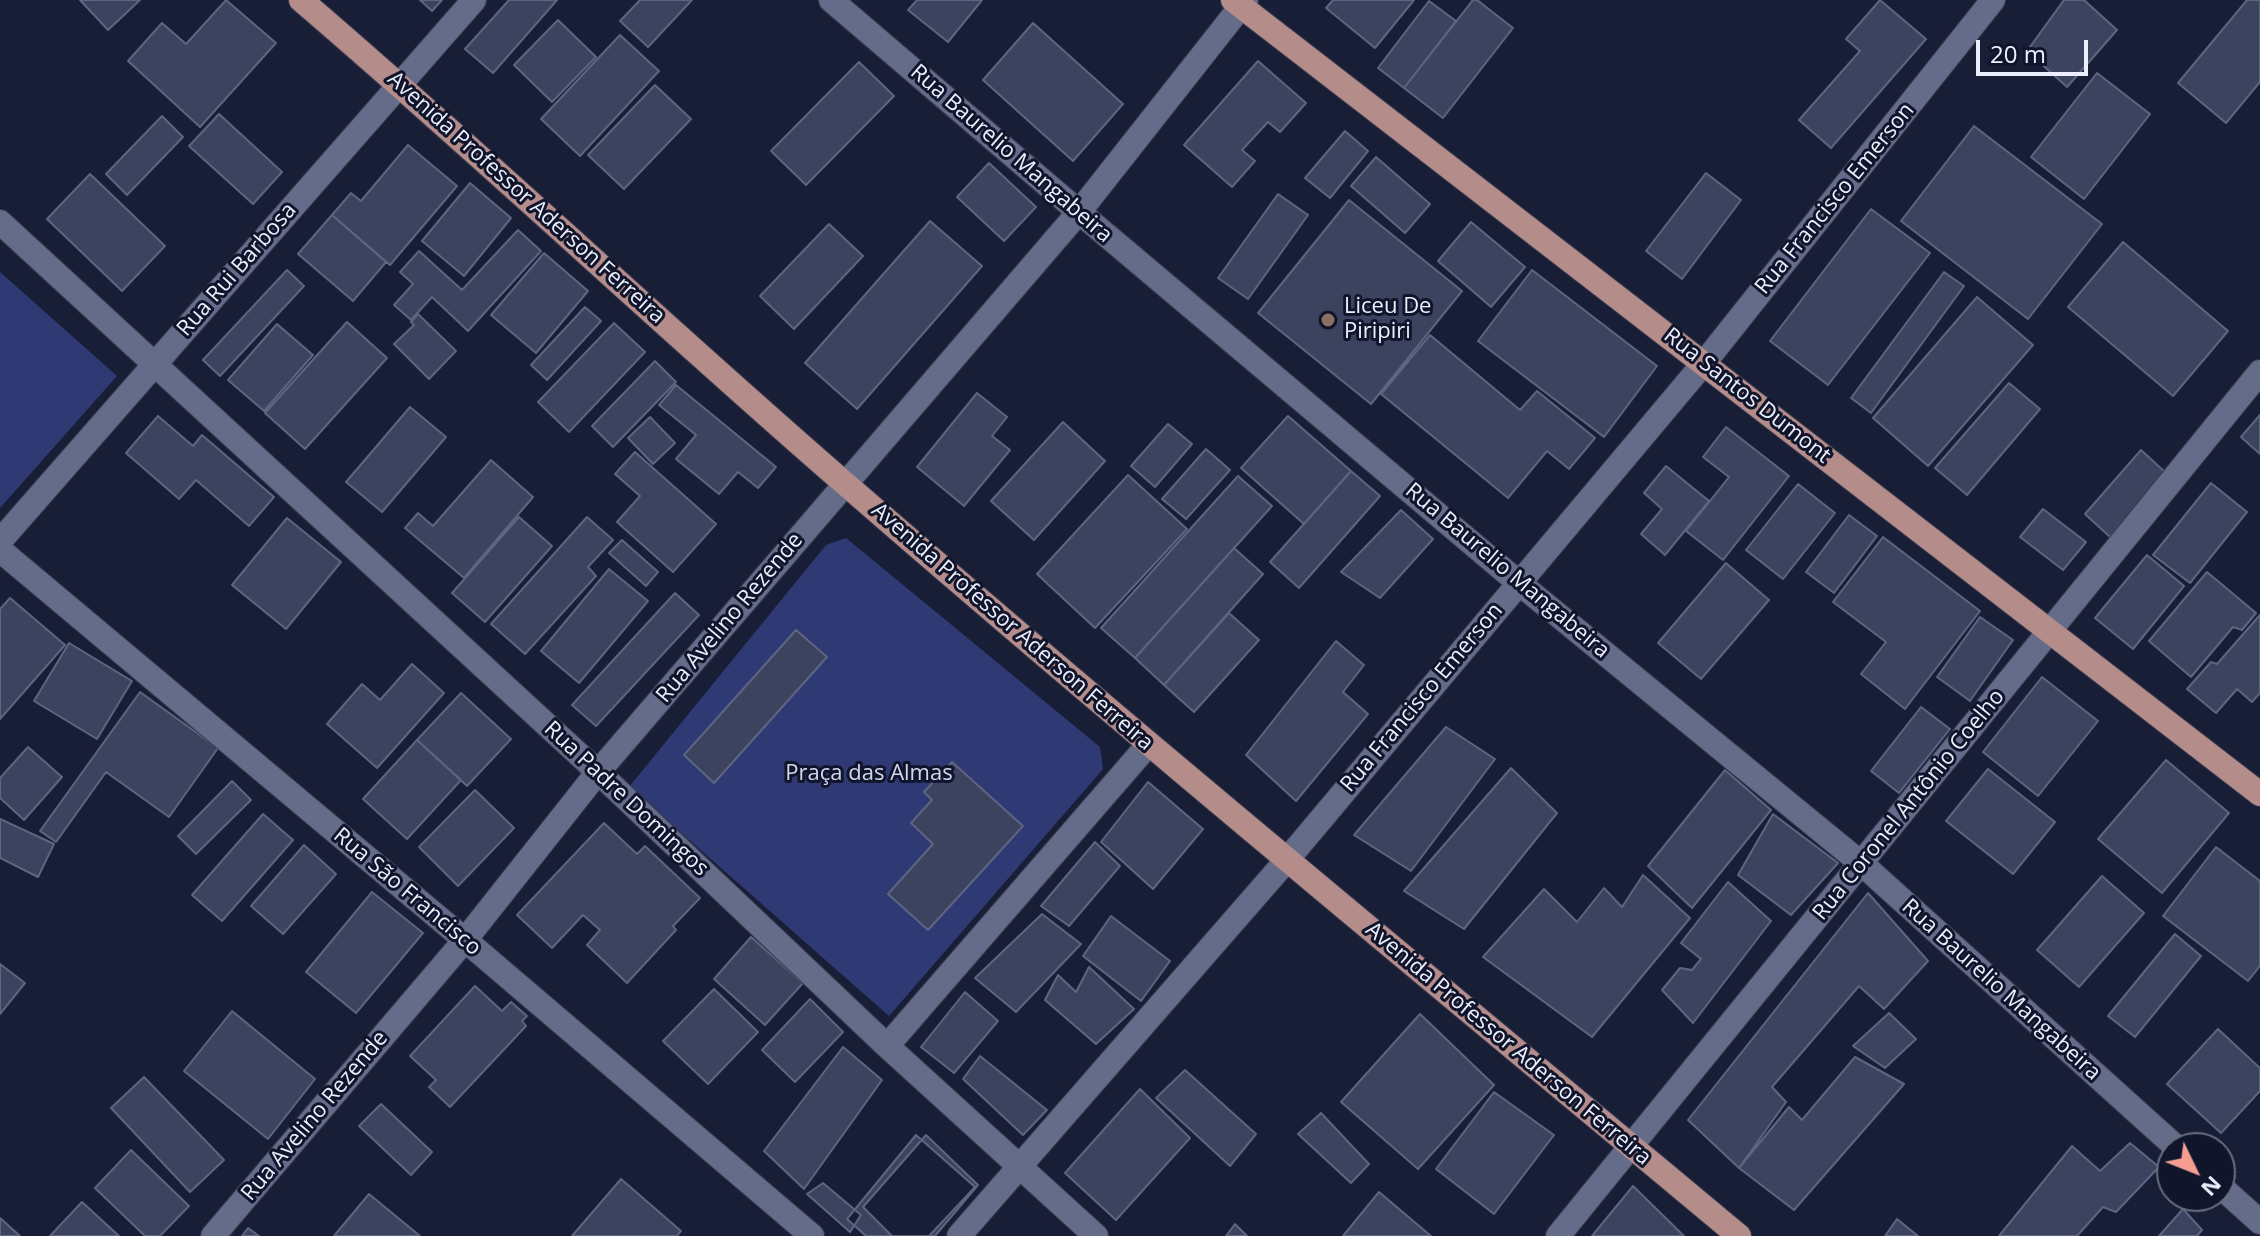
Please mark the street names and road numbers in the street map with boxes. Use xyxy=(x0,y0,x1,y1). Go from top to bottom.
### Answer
street label: Rua Baurelio Mangabeira xyxy=(905,59,1117,249)
street label: Avenida Professor Aderson Ferreira xyxy=(382,66,670,330)
street label: Rua Francisco Emerson xyxy=(1750,98,1920,300)
street label: Rua Rui Barbosa xyxy=(172,198,302,342)
street label: Rua Santos Dumont xyxy=(1658,323,1836,469)
street label: Rua Baurelio Mangabeira xyxy=(1399,478,1615,664)
street label: Avenida Professor Aderson Ferreira xyxy=(866,498,1158,756)
street label: Rua Avelino Rezende xyxy=(651,528,809,708)
street label: Rua Francisco Emerson xyxy=(1335,598,1509,798)
street label: Rua Coronel Antônio Coelho xyxy=(1808,684,2010,926)
street label: Rua Padre Domingos xyxy=(538,716,714,882)
street label: Rua São Francisco xyxy=(328,823,486,961)
street label: Rua Baurelio Mangabeira xyxy=(1896,894,2106,1086)
street label: Avenida Professor Aderson Ferreira xyxy=(1360,917,1656,1171)
street label: Rua Avelino Rezende xyxy=(236,1026,394,1206)

